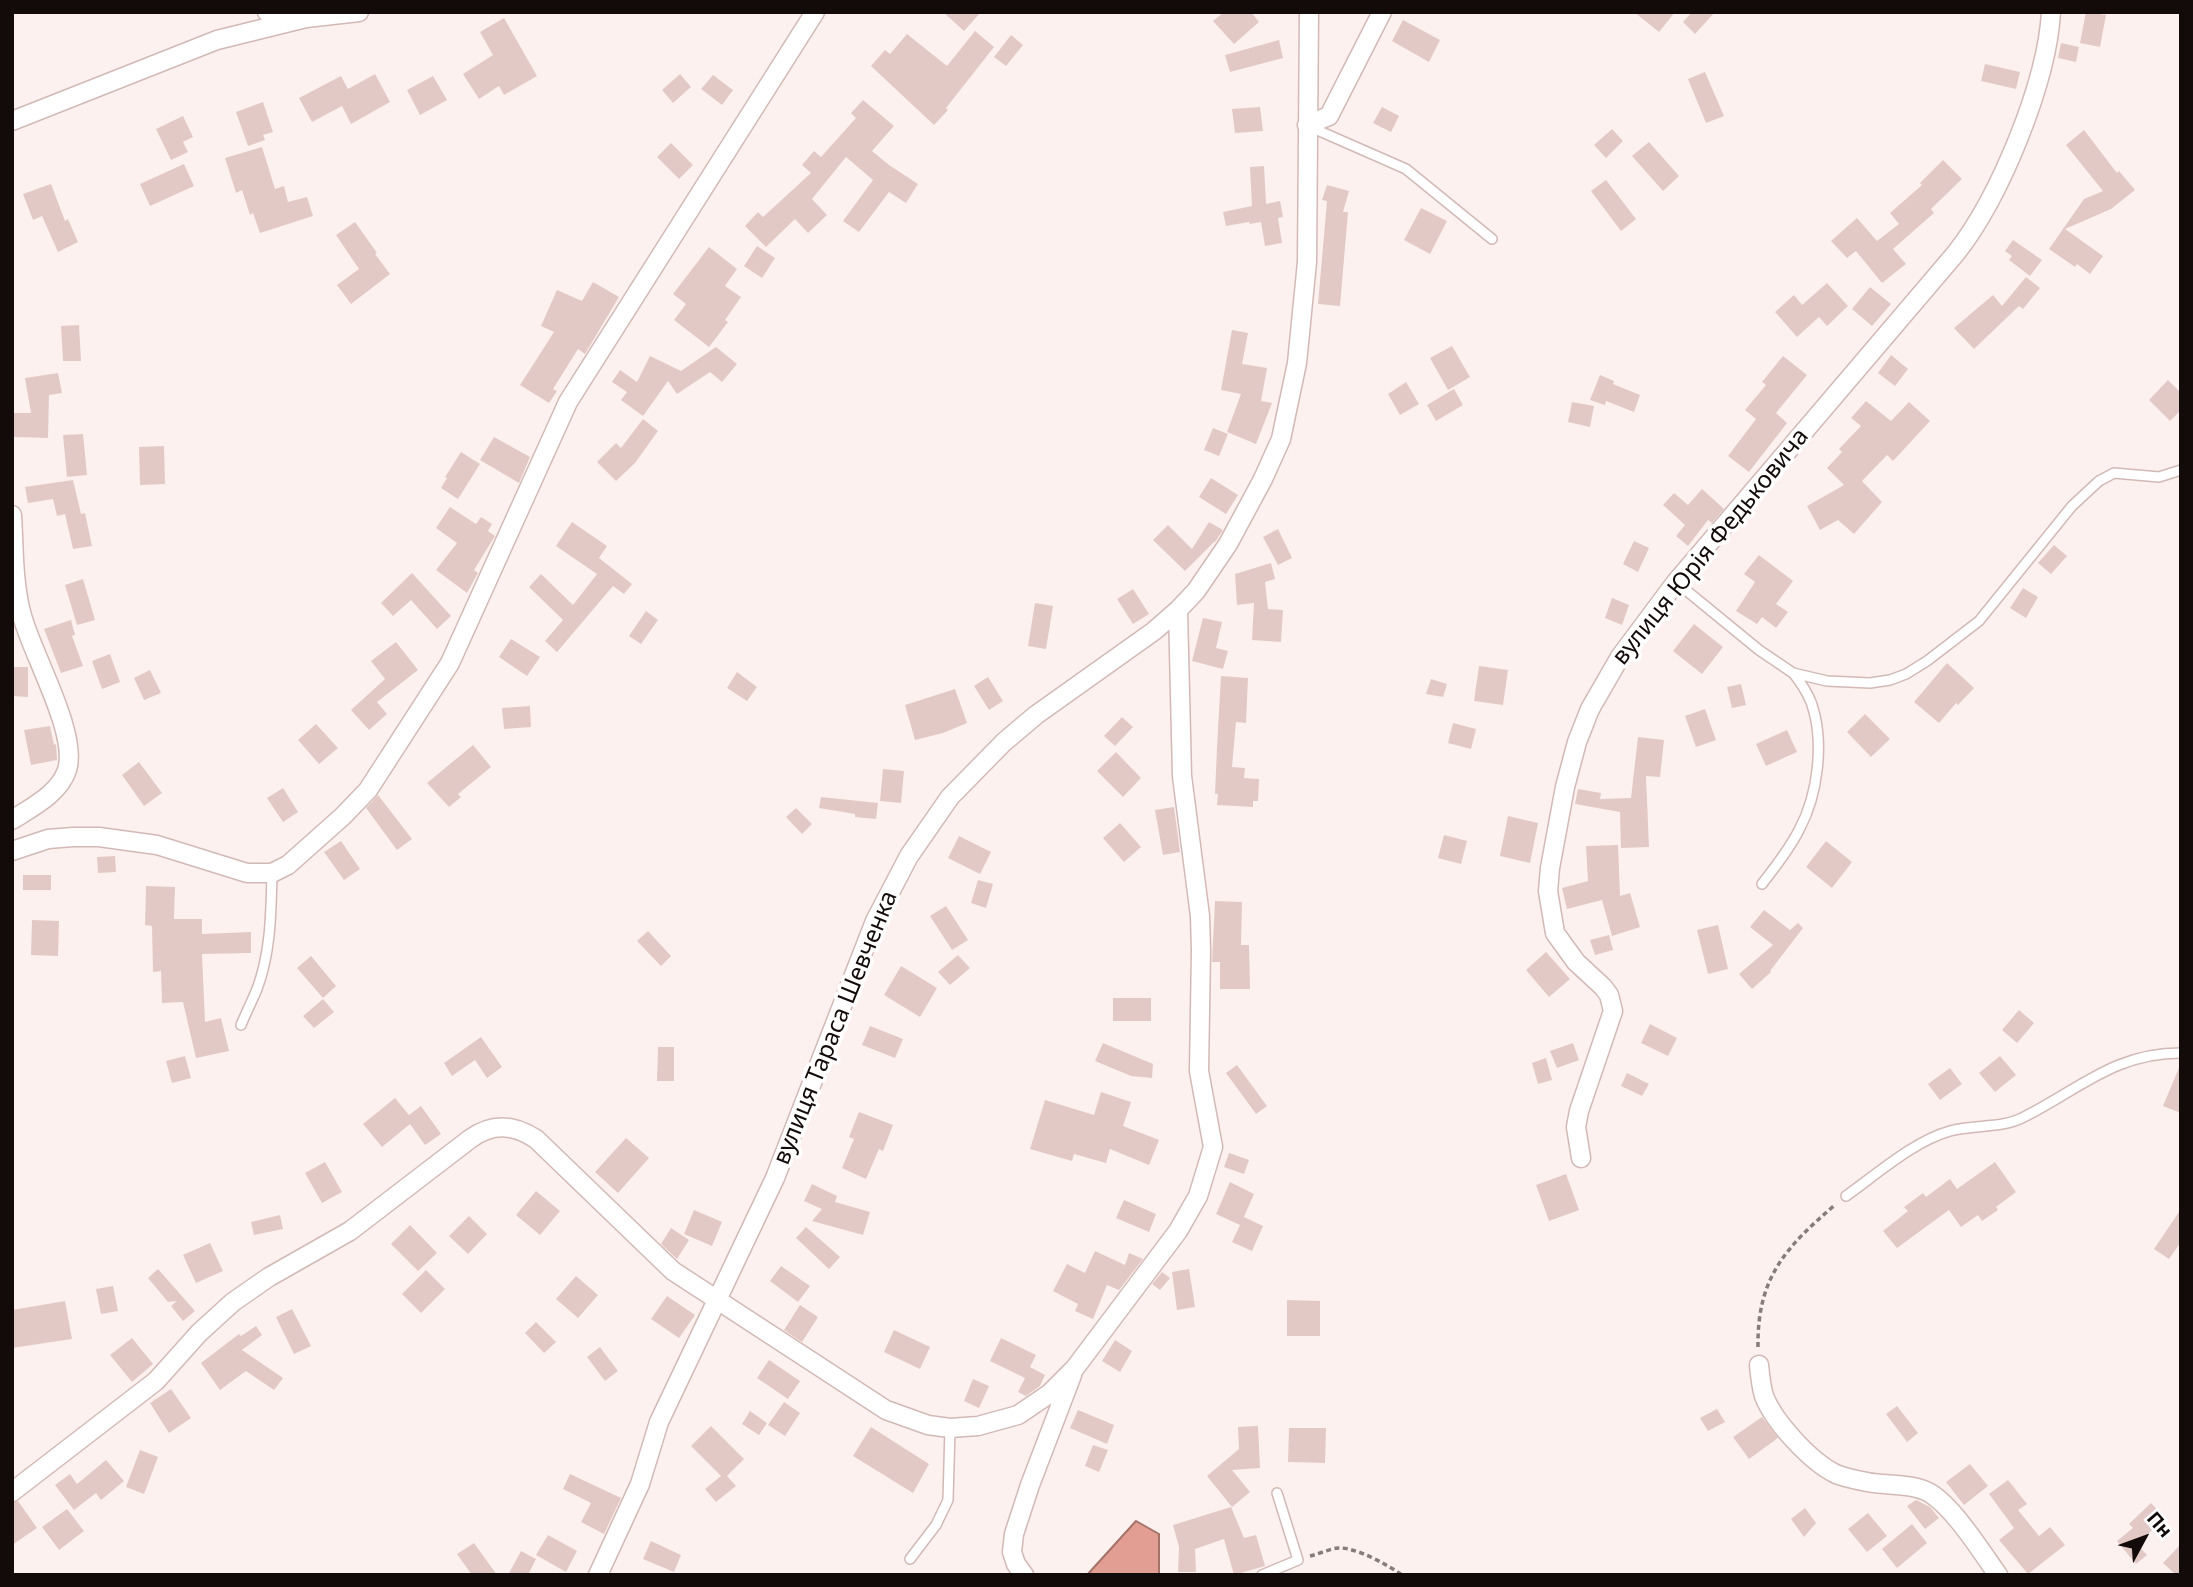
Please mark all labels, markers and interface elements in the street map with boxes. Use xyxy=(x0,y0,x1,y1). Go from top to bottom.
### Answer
street label: вулиця Юрія Федьковича xyxy=(1607,423,1815,671)
street label: вулиця Тараса Шевченка xyxy=(768,887,904,1169)
north arrow xyxy=(2109,1503,2179,1573)
text: Пн xyxy=(2141,1506,2178,1543)

